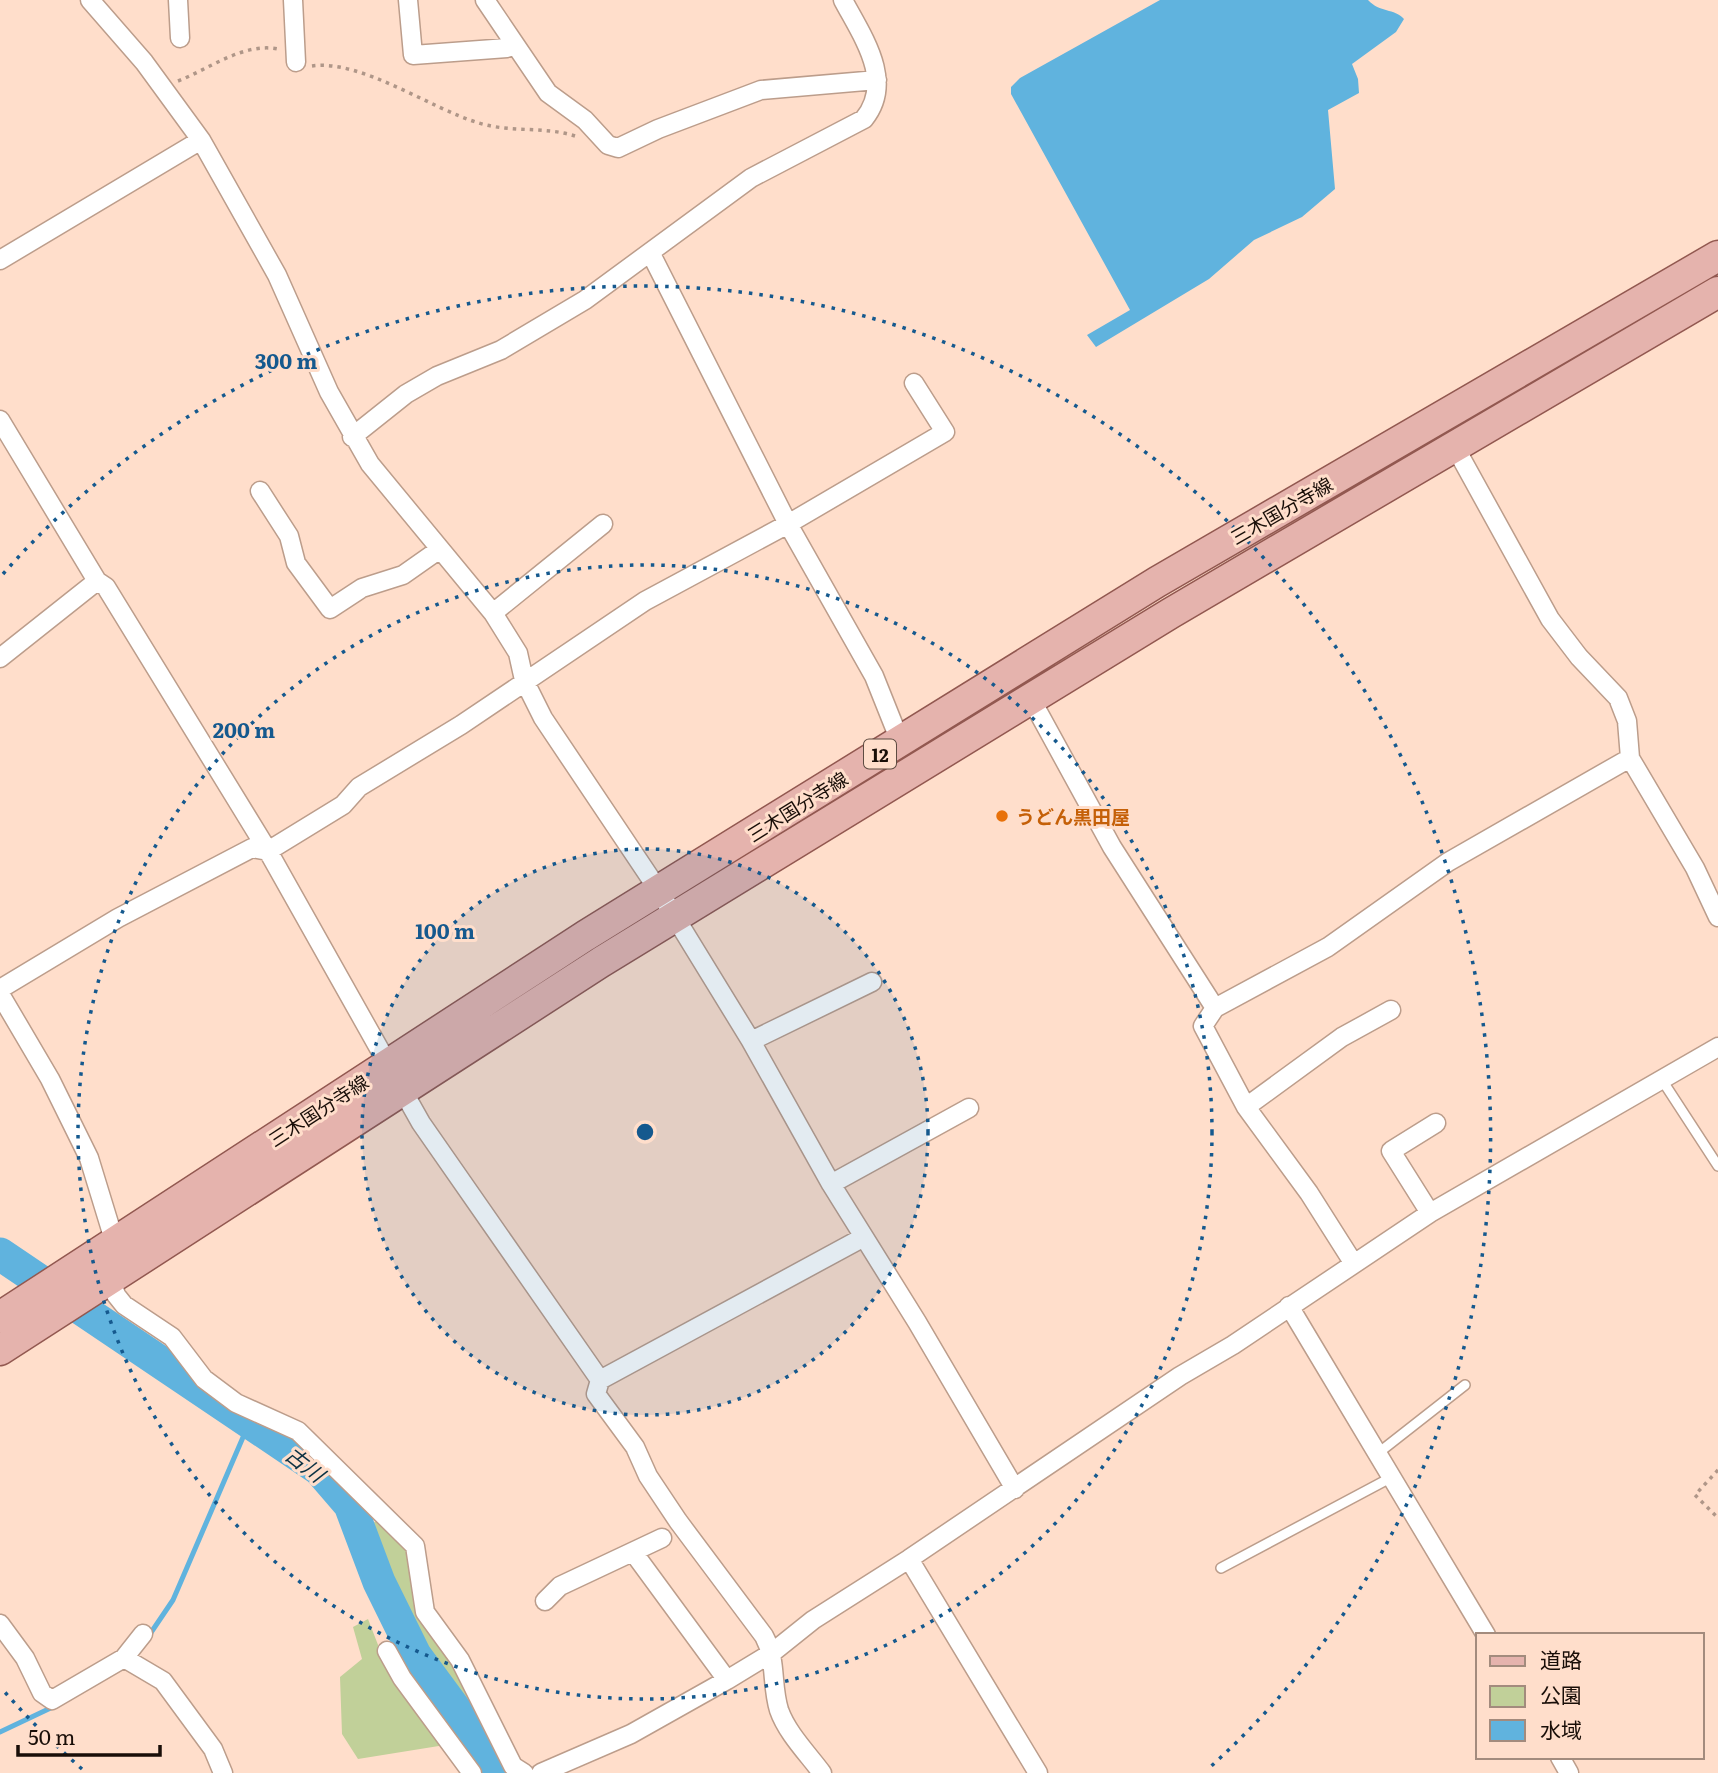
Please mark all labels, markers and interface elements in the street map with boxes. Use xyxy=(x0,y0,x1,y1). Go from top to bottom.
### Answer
text: 300 m xyxy=(255,344,317,375)
street label: 三木国分寺線 xyxy=(1225,469,1337,551)
text: 200 m xyxy=(213,713,275,744)
road number: 12 xyxy=(864,740,896,768)
street label: 三木国分寺線 xyxy=(741,764,853,848)
place label: うどん黒田屋 xyxy=(1016,802,1130,830)
marker: うどん黒田屋 xyxy=(994,808,1010,824)
text: 100 m xyxy=(415,914,475,945)
street label: 三木国分寺線 xyxy=(263,1067,373,1153)
centre of rings xyxy=(633,1120,657,1144)
water label: 古川 xyxy=(280,1438,334,1489)
legend xyxy=(1476,1633,1704,1759)
text: 道路 xyxy=(1540,1643,1582,1674)
text: 公園 xyxy=(1540,1678,1582,1709)
text: 水域 xyxy=(1540,1713,1582,1744)
scale bar xyxy=(18,1714,159,1758)
text: 50 m xyxy=(28,1720,75,1751)

